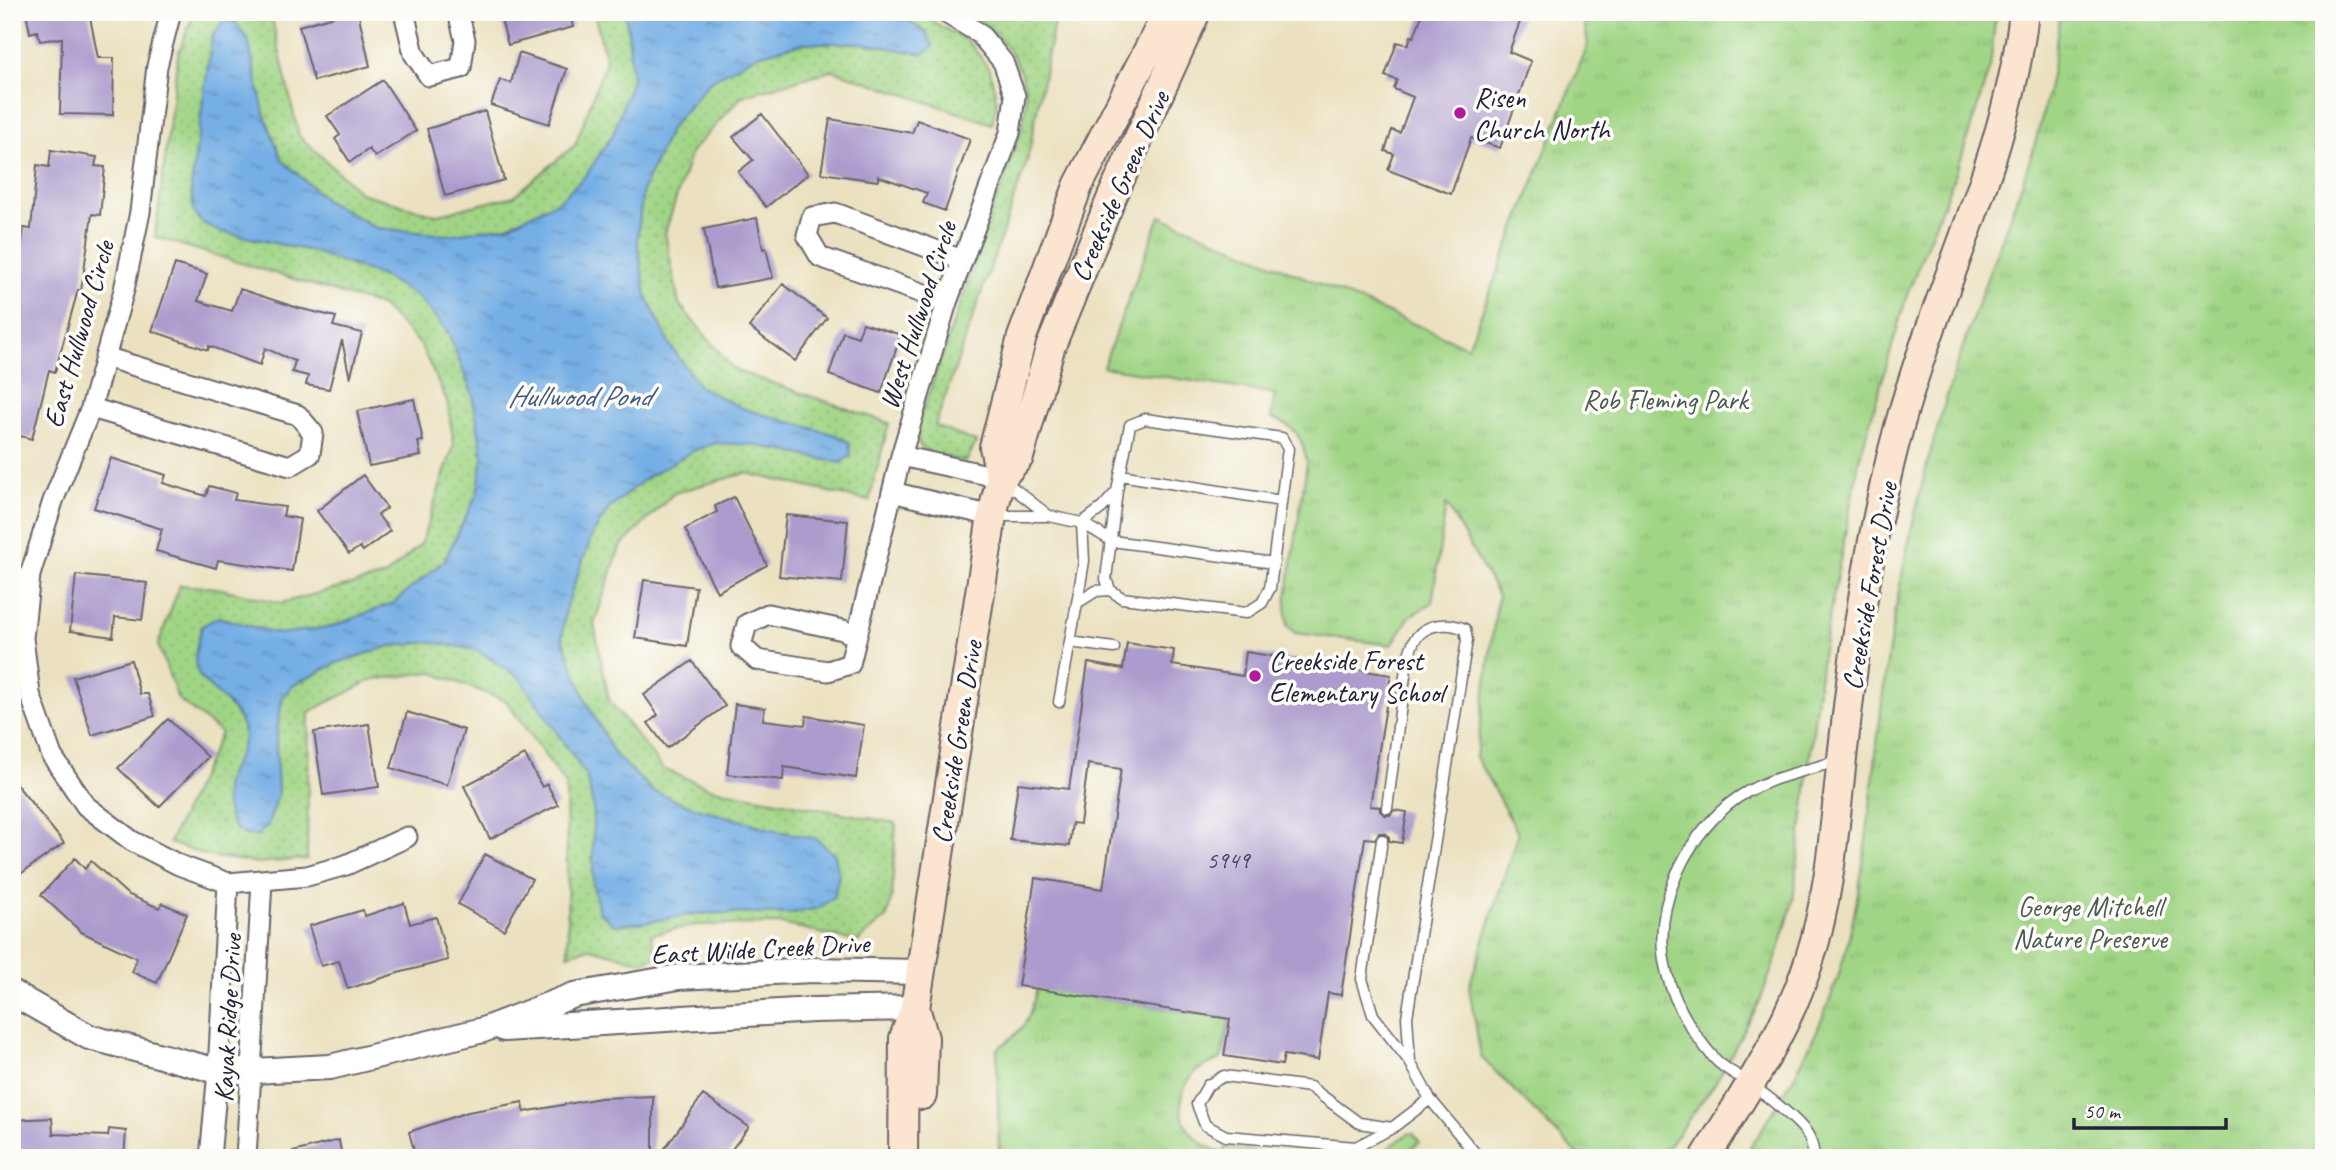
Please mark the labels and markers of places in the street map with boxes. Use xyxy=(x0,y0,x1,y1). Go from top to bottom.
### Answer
place label: Risen Church North xyxy=(1474,80,1612,147)
marker: Risen Church North xyxy=(1452,105,1468,121)
place label: Creekside Forest Elementary School xyxy=(1269,643,1449,710)
marker: Creekside Forest Elementary School xyxy=(1247,668,1263,684)

